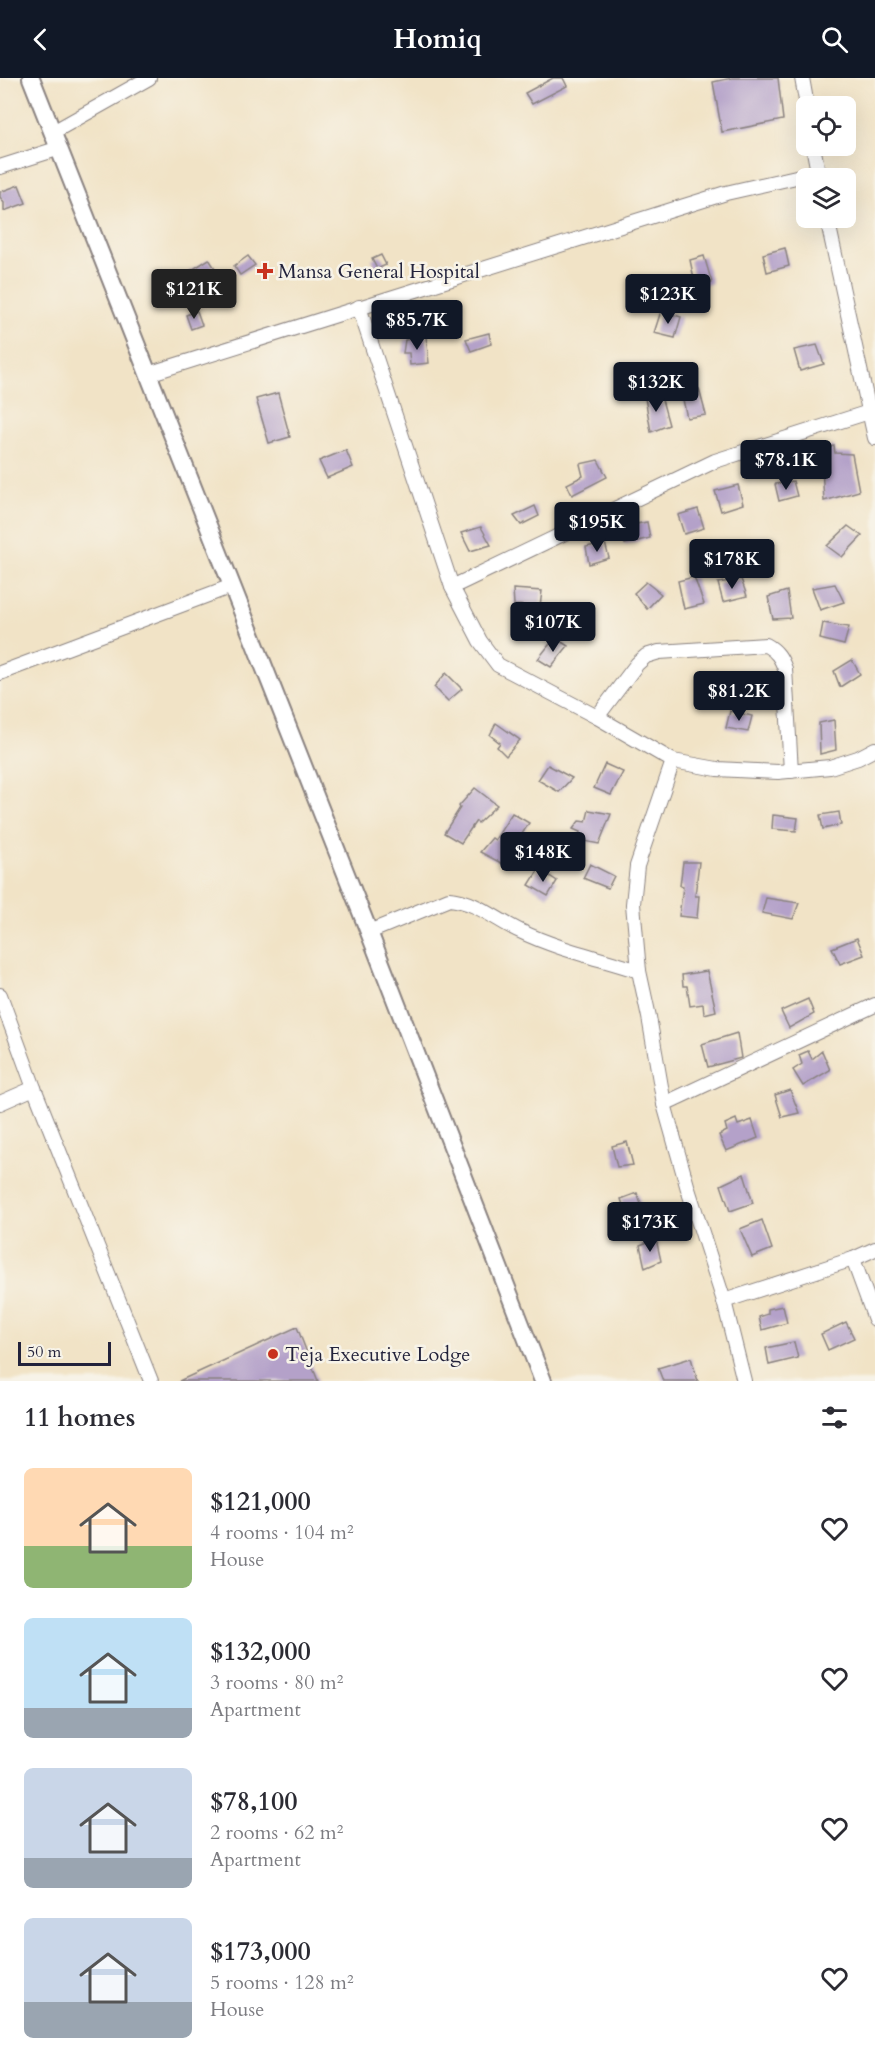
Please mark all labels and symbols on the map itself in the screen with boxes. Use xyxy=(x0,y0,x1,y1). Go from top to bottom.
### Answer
place label: Mansa General Hospital xyxy=(278,258,480,285)
marker: Mansa General Hospital xyxy=(256,262,274,280)
pin: $121K xyxy=(152,269,236,320)
pin: $123K xyxy=(626,274,710,325)
pin: $85.7K xyxy=(368,300,466,351)
pin: $132K xyxy=(614,362,698,413)
pin: $78.1K xyxy=(737,440,835,491)
pin: $195K xyxy=(555,502,639,553)
pin: $178K xyxy=(690,539,774,590)
pin: $107K xyxy=(511,602,595,653)
pin: $81.2K xyxy=(690,671,788,722)
pin: $148K xyxy=(501,832,585,883)
pin: $173K xyxy=(608,1202,692,1253)
scale bar xyxy=(18,1339,111,1366)
place label: Teja Executive Lodge xyxy=(285,1341,470,1368)
marker: Teja Executive Lodge xyxy=(266,1347,280,1361)

